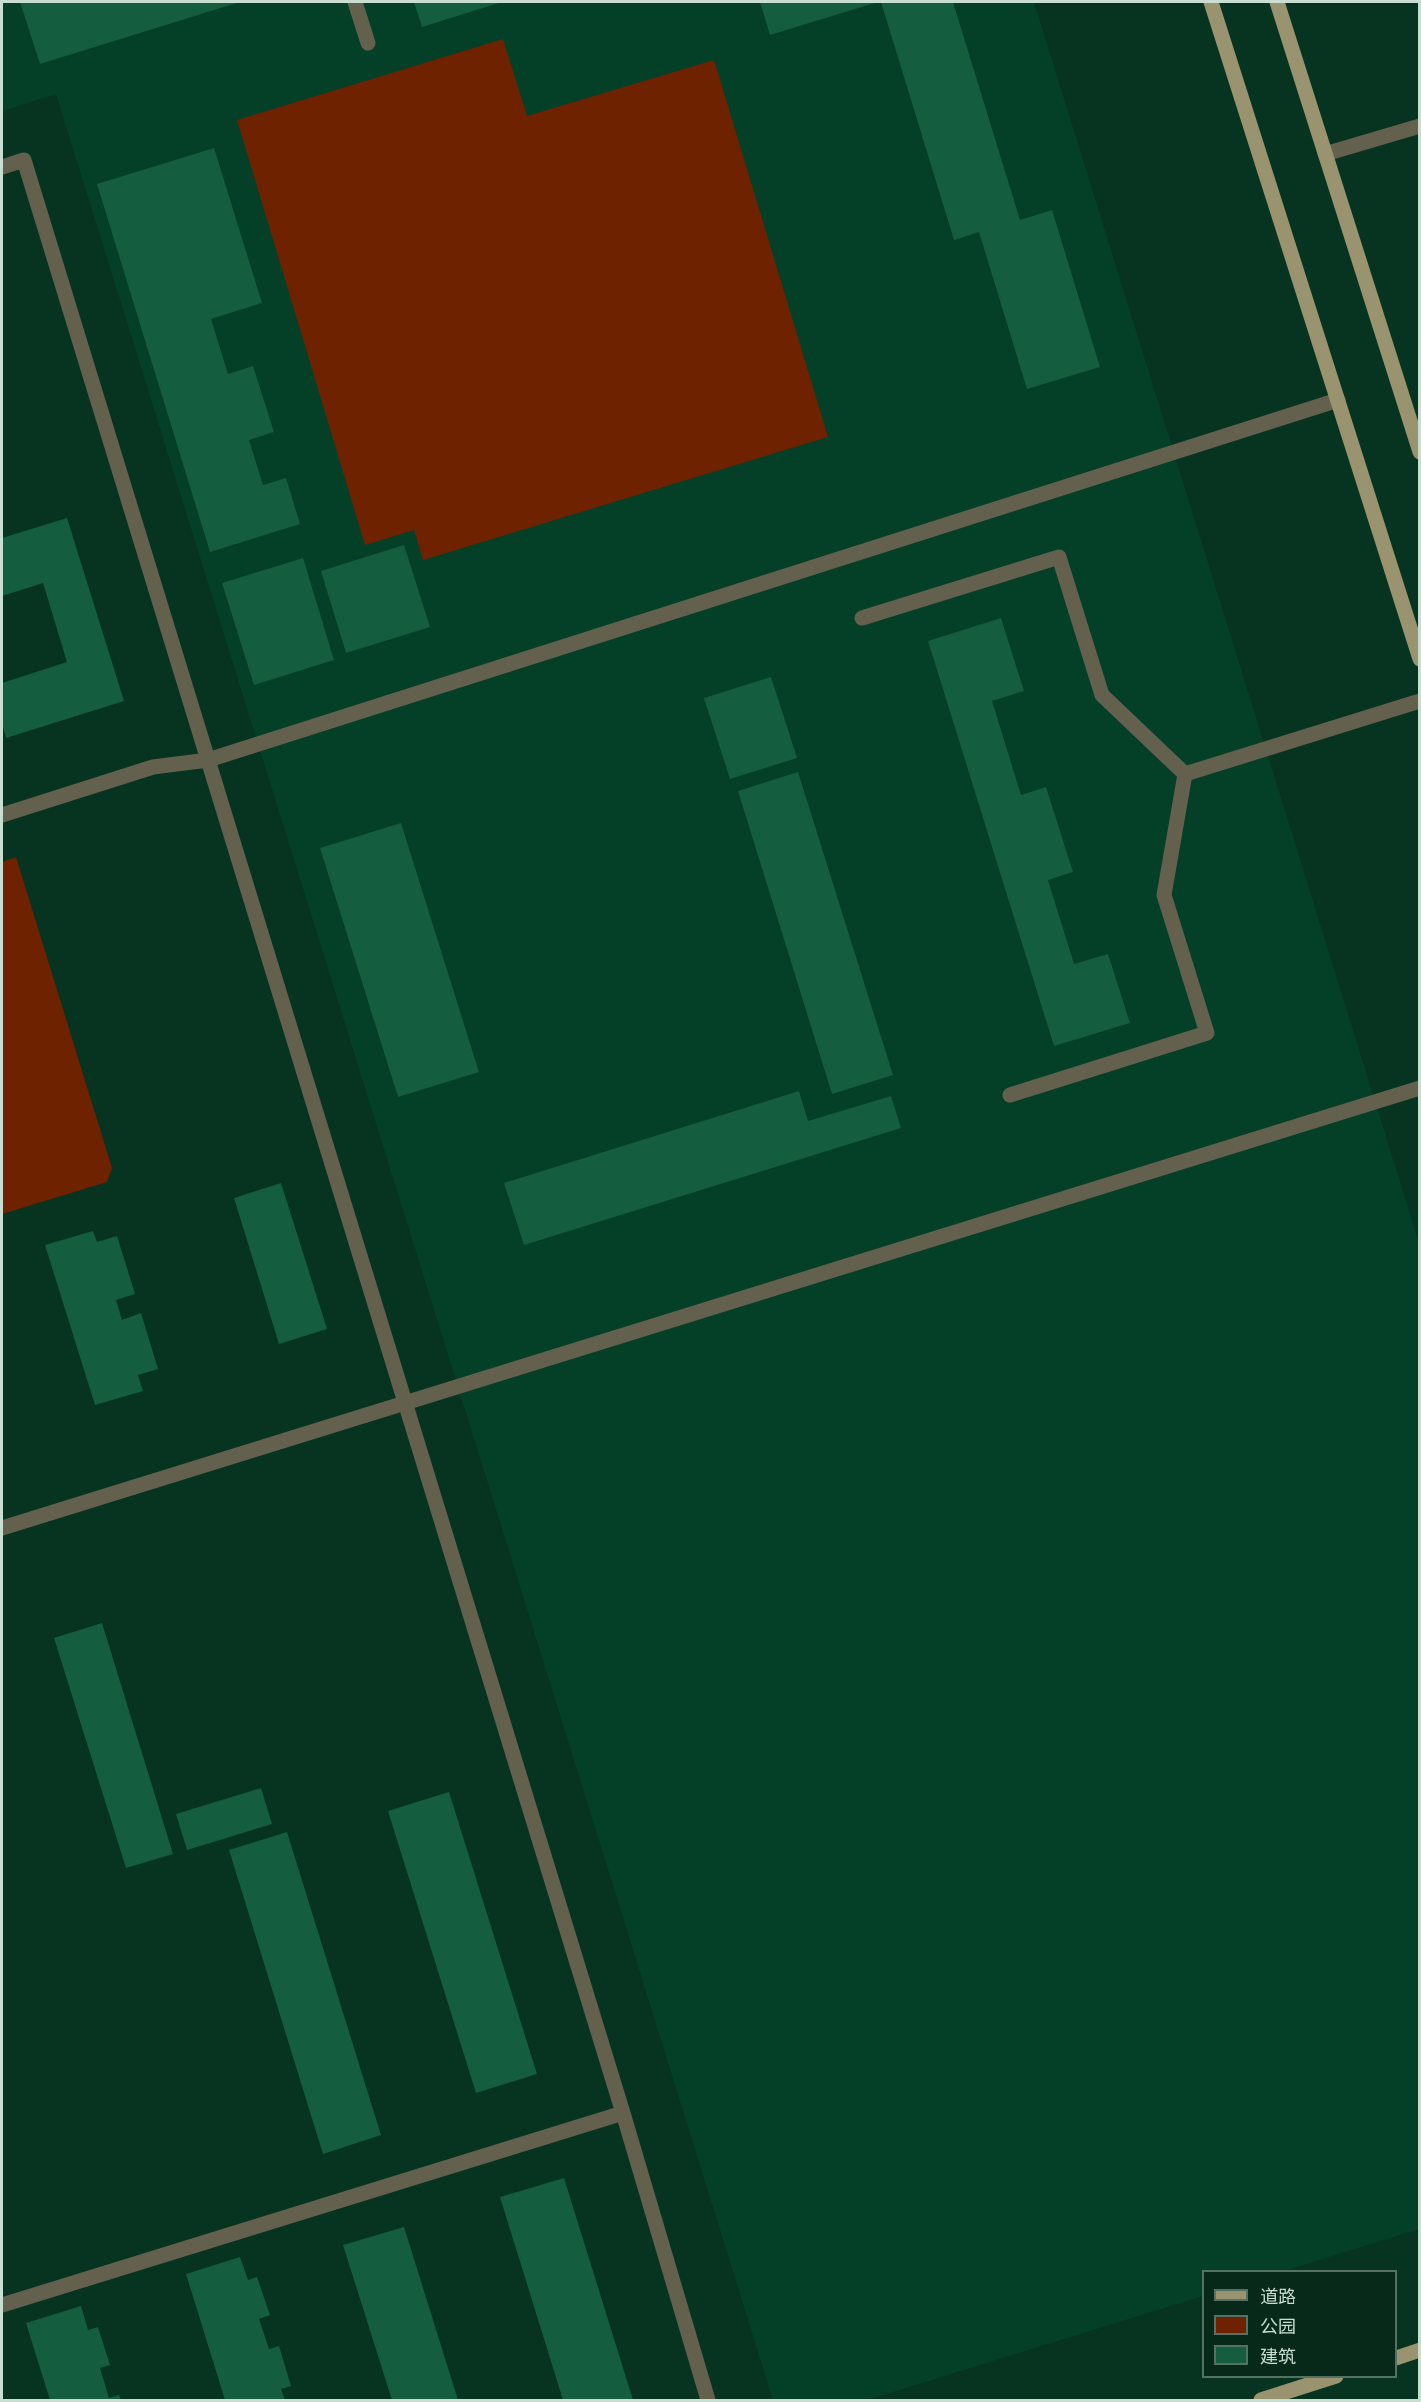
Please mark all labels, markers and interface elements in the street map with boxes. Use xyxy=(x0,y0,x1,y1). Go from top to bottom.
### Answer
legend xyxy=(1202,2270,1397,2378)
text: 道路 xyxy=(1260,2286,1296,2308)
text: 公园 xyxy=(1260,2316,1296,2338)
text: 建筑 xyxy=(1260,2346,1296,2368)

